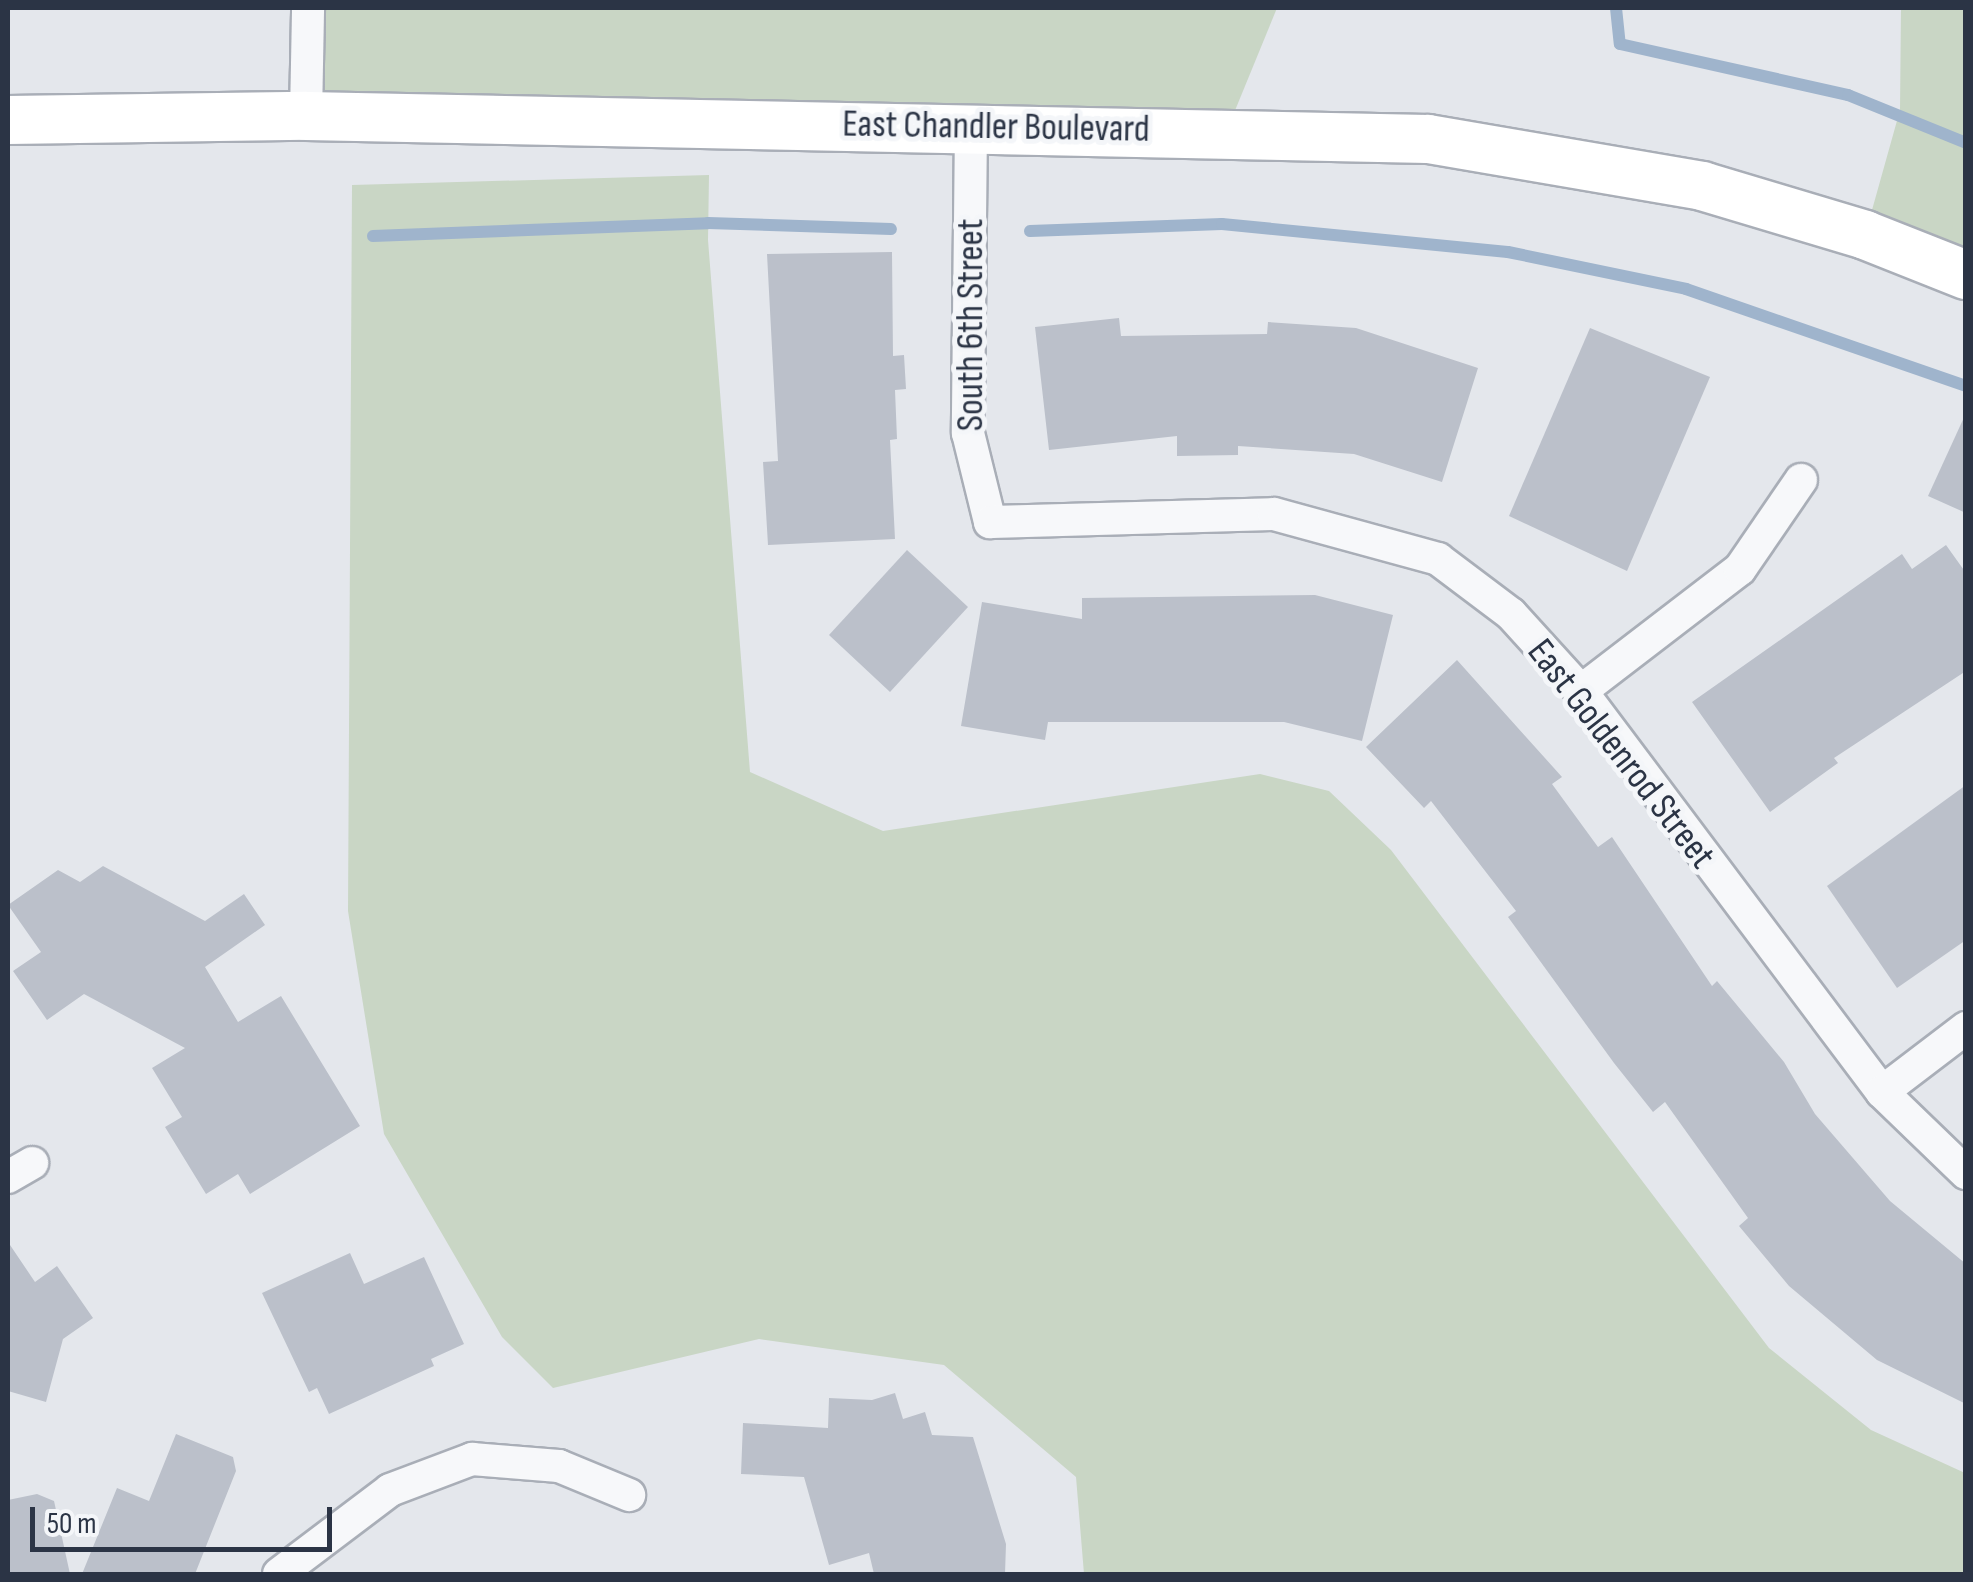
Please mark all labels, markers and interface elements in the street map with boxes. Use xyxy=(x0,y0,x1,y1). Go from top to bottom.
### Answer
street label: East Chandler Boulevard xyxy=(842,102,1150,152)
street label: South 6th Street xyxy=(948,219,994,431)
street label: East Goldenrod Street xyxy=(1517,630,1725,878)
scale bar xyxy=(35,1487,338,1549)
text: 50 m xyxy=(47,1506,96,1542)

